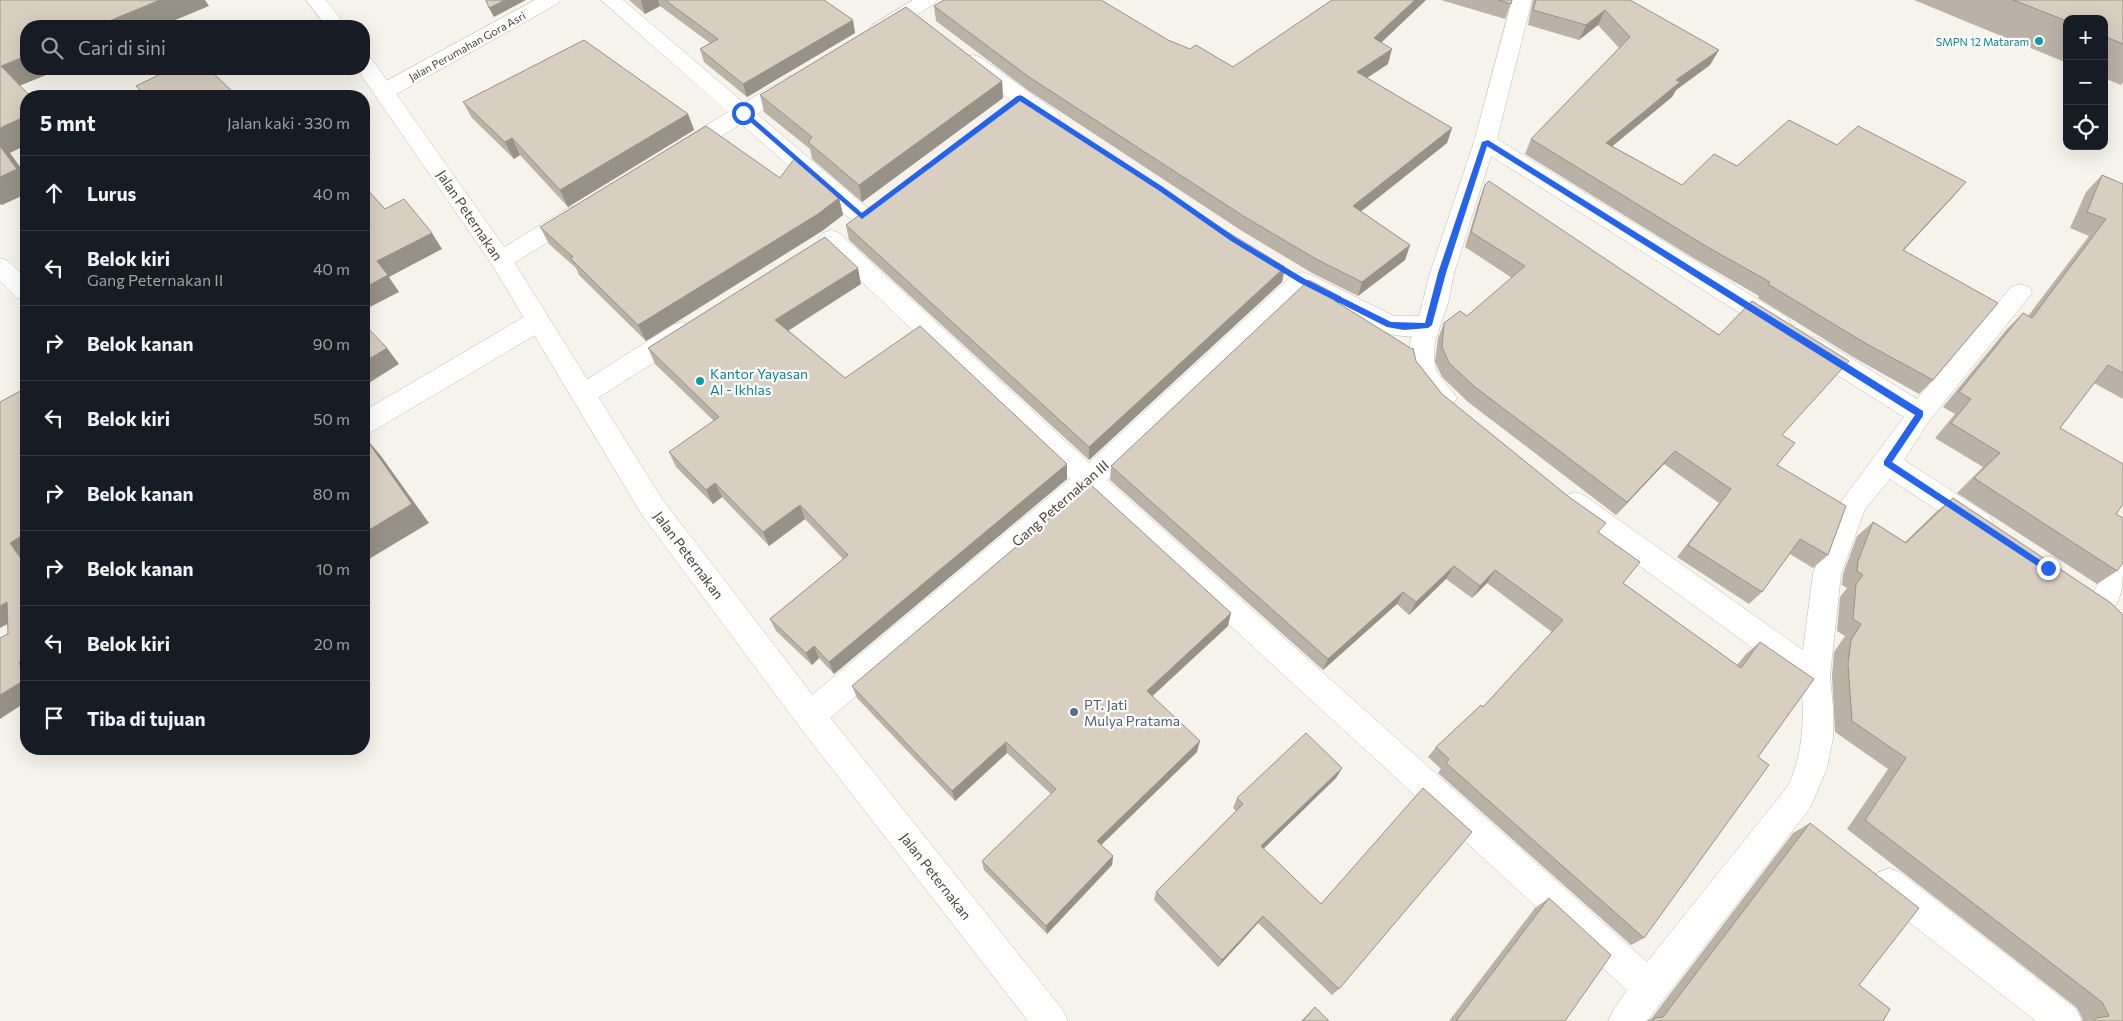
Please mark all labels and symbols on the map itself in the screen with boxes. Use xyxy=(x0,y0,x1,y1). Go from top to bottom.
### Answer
street label: Jalan Perumahan Gora Asri xyxy=(406,8,528,84)
place label: SMPN 12 Mataram xyxy=(1936,35,2029,48)
marker: SMPN 12 Mataram xyxy=(2033,35,2045,47)
route start xyxy=(732,102,755,125)
street label: Jalan Peternakan xyxy=(433,166,507,264)
place label: Kantor Yayasan Al - Ikhlas xyxy=(710,365,808,398)
marker: Kantor Yayasan Al - Ikhlas xyxy=(694,375,706,387)
street label: Gang Peternakan III xyxy=(1008,456,1112,550)
street label: Jalan Peternakan xyxy=(650,508,728,602)
route end xyxy=(2037,557,2060,580)
place label: PT. Jati Mulya Pratama xyxy=(1084,696,1180,729)
marker: PT. Jati Mulya Pratama xyxy=(1068,706,1080,718)
street label: Jalan Peternakan xyxy=(897,829,975,923)

